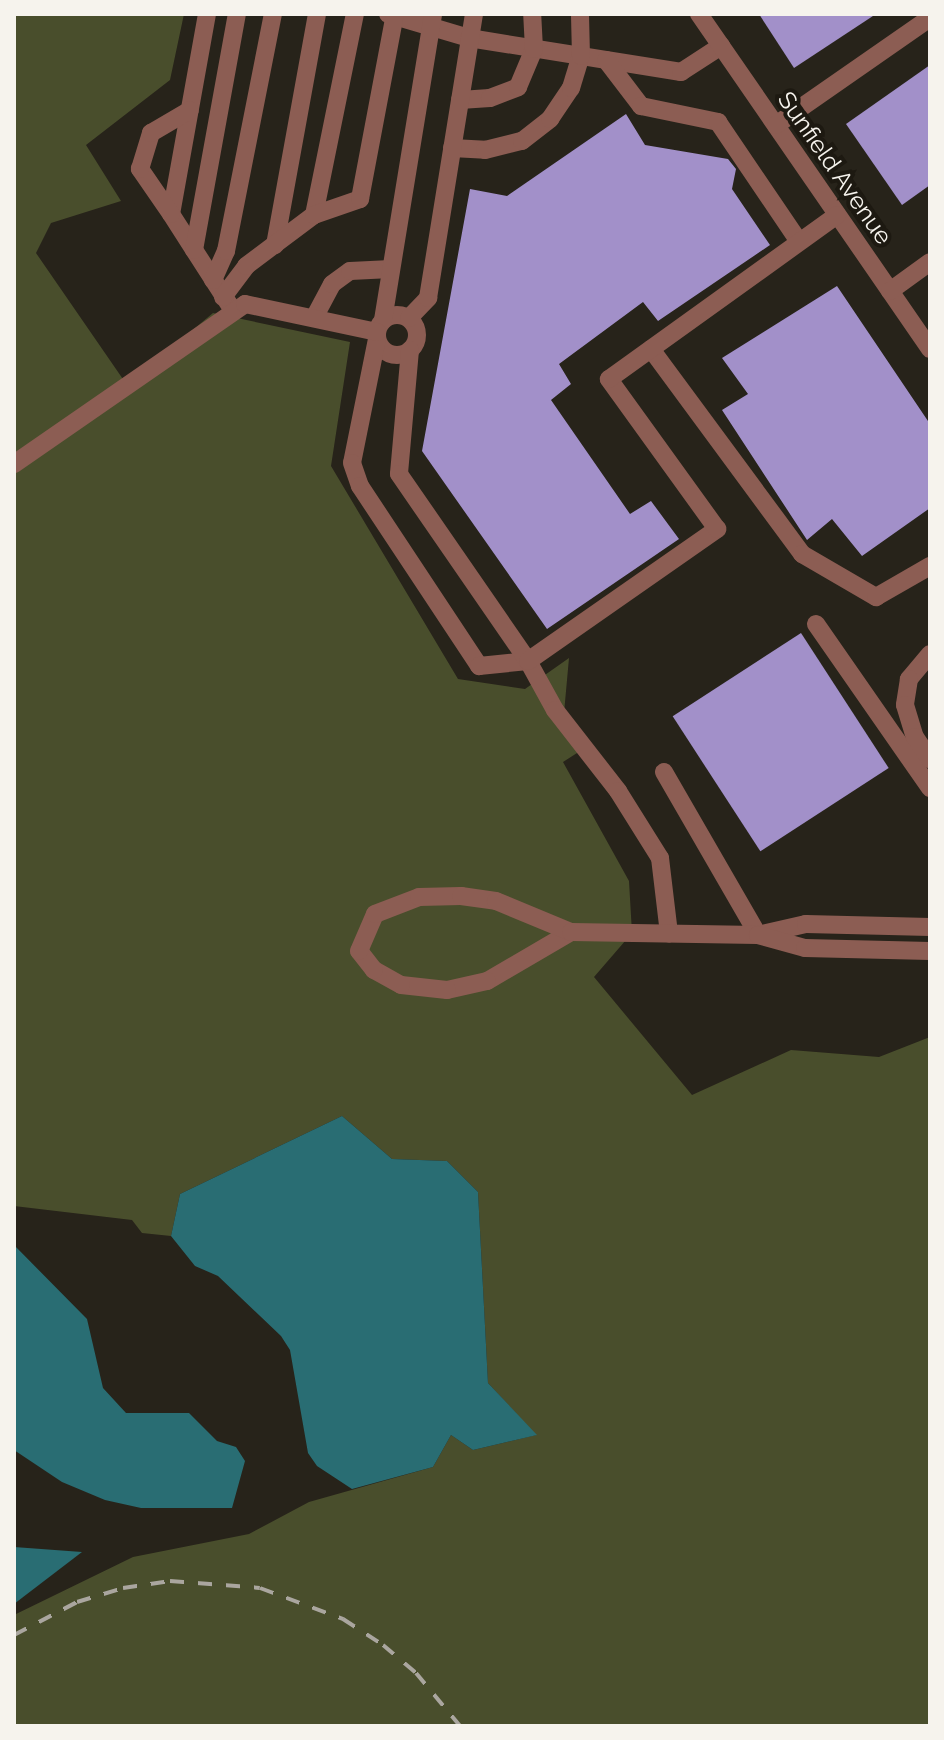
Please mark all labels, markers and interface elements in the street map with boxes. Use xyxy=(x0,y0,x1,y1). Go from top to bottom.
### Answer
street label: Sunfield Avenue xyxy=(771,86,899,250)

